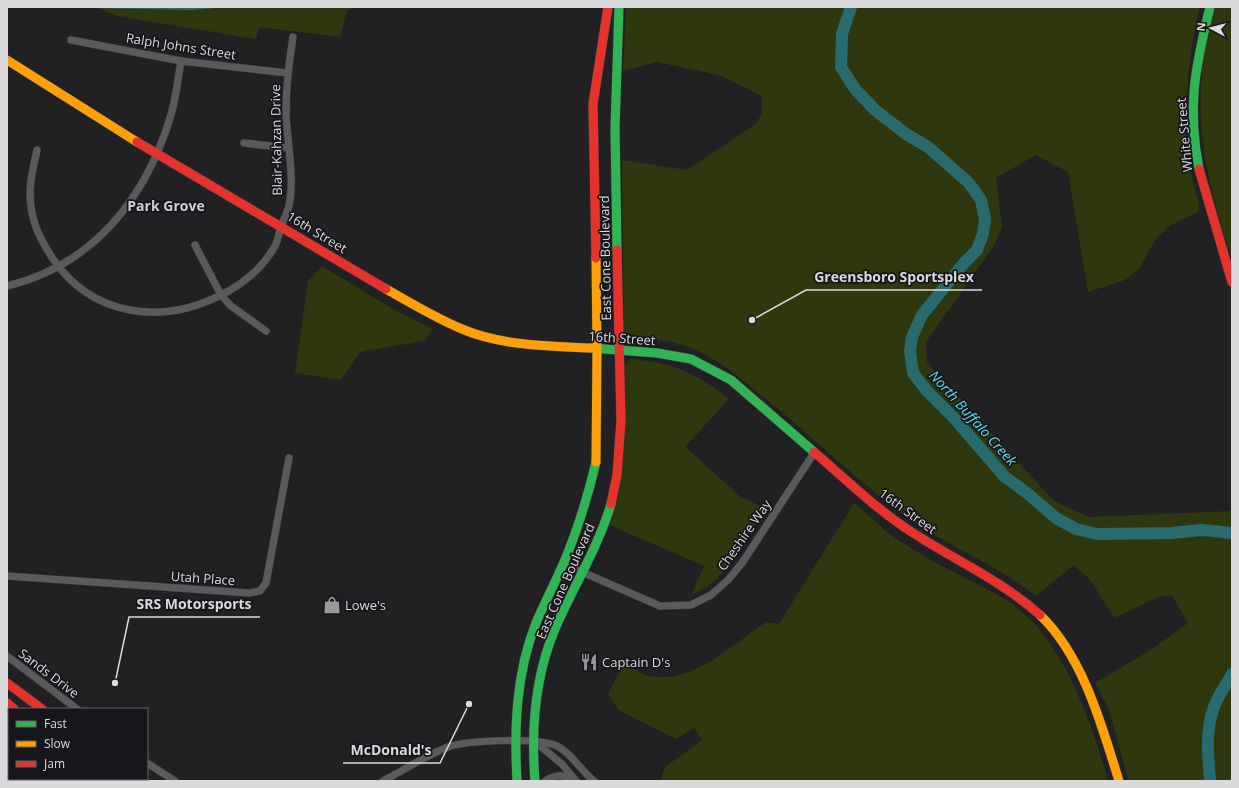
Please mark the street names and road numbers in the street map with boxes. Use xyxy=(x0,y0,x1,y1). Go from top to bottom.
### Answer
street label: Ralph Johns Street xyxy=(125,28,238,64)
street label: Blair-Kahzan Drive xyxy=(266,84,286,196)
street label: White Street xyxy=(1172,97,1196,173)
street label: East Cone Boulevard xyxy=(595,195,615,321)
street label: 16th Street xyxy=(284,207,351,257)
street label: 16th Street xyxy=(588,327,656,349)
street label: 16th Street xyxy=(876,484,941,538)
street label: Cheshire Way xyxy=(713,496,775,574)
street label: East Cone Boulevard xyxy=(531,520,599,642)
street label: Utah Place xyxy=(170,567,236,589)
street label: Sands Drive xyxy=(15,644,83,702)

